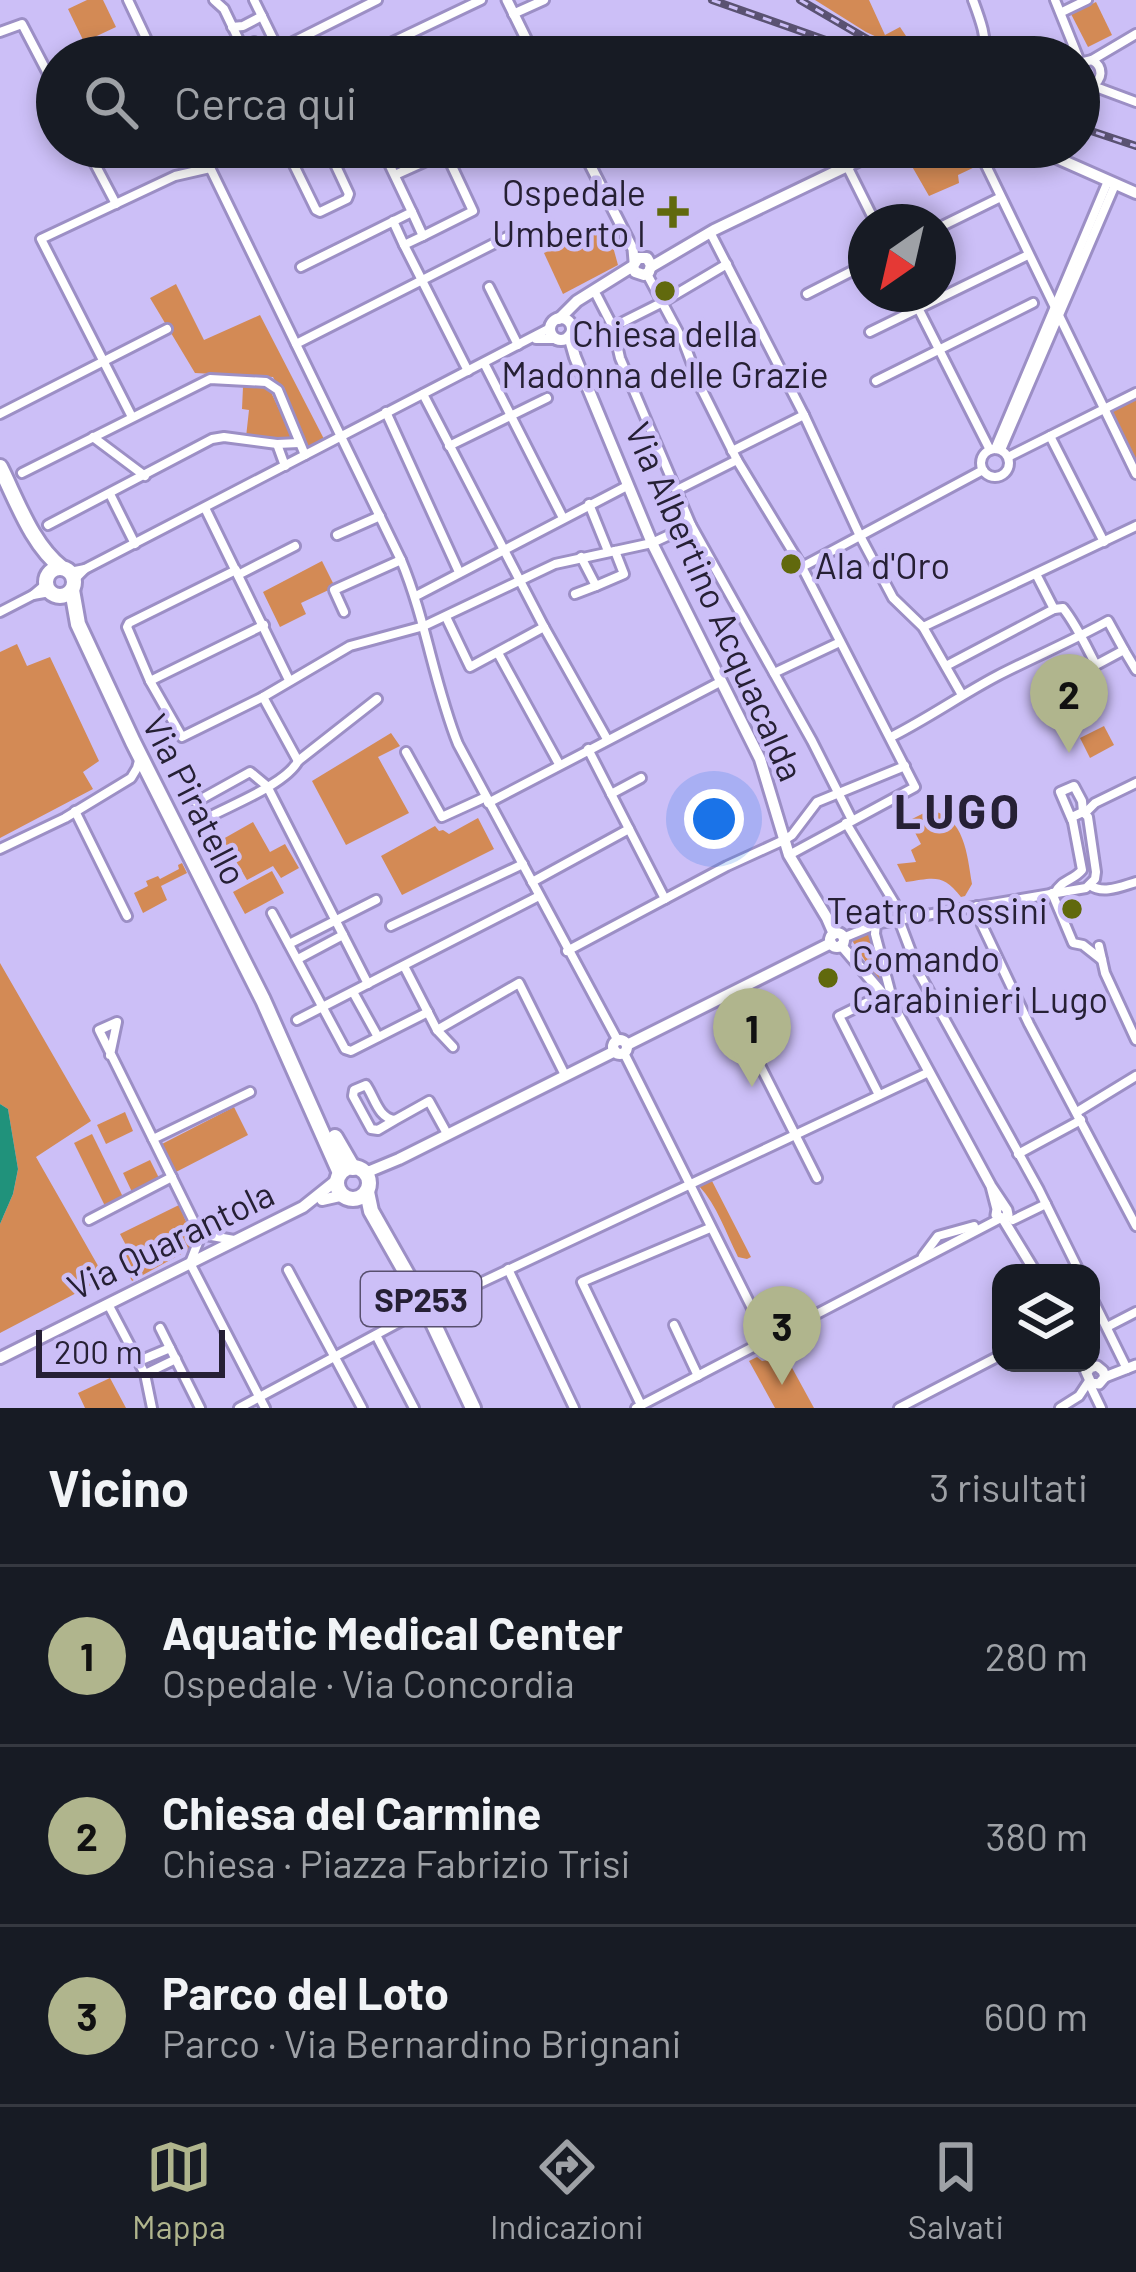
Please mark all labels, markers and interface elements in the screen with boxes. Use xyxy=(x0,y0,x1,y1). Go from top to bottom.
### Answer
search box xyxy=(36,36,1100,168)
icon: search xyxy=(78,69,144,135)
text: Cerca qui xyxy=(174,75,357,129)
place label: Ospedale Umberto I xyxy=(492,170,646,254)
marker: Ospedale Umberto I xyxy=(657,196,689,228)
north arrow xyxy=(848,204,956,312)
marker: Chiesa della Madonna delle Grazie xyxy=(652,278,678,304)
place label: Chiesa della Madonna delle Grazie xyxy=(501,311,829,395)
street label: Via Albertino Acquacalda xyxy=(618,415,814,787)
place label: Ala d'Oro xyxy=(815,543,950,586)
marker: Ala d'Oro xyxy=(778,551,804,577)
pin: 2 xyxy=(1030,654,1108,753)
street label: Via Piratello xyxy=(135,707,257,891)
district label: LUGO xyxy=(894,781,1022,839)
your location xyxy=(684,789,744,849)
place label: Teatro Rossini xyxy=(827,888,1048,931)
marker: Teatro Rossini xyxy=(1059,896,1085,922)
place label: Comando Carabinieri Lugo xyxy=(852,936,1108,1020)
marker: Comando Carabinieri Lugo xyxy=(815,965,841,991)
pin: 1 xyxy=(713,988,791,1087)
street label: Via Quarantola xyxy=(60,1171,280,1307)
map controls xyxy=(992,1264,1100,1372)
button: layers xyxy=(992,1264,1100,1372)
road number: SP253 xyxy=(361,1272,481,1326)
pin: 3 xyxy=(743,1286,821,1385)
scale bar xyxy=(36,1324,225,1377)
text: 200 m xyxy=(54,1331,143,1371)
text: Vicino xyxy=(48,1456,189,1517)
text: 3 risultati xyxy=(929,1463,1088,1510)
text: Aquatic Medical Center xyxy=(162,1605,623,1659)
text: 1 xyxy=(80,1632,94,1679)
text: 280 m xyxy=(985,1632,1088,1679)
text: Ospedale · Via Concordia xyxy=(162,1659,575,1706)
text: Chiesa del Carmine xyxy=(162,1785,541,1839)
text: 2 xyxy=(76,1812,98,1859)
text: 380 m xyxy=(986,1812,1088,1859)
text: Chiesa · Piazza Fabrizio Trisi xyxy=(162,1839,631,1886)
text: Parco del Loto xyxy=(162,1965,449,2019)
text: 3 xyxy=(76,1992,98,2039)
text: 600 m xyxy=(984,1992,1088,2039)
text: Parco · Via Bernardino Brignani xyxy=(162,2019,682,2066)
tab: Mappa xyxy=(132,2134,226,2246)
tab: Indicazioni xyxy=(490,2134,644,2246)
tab: Salvati xyxy=(908,2134,1004,2246)

